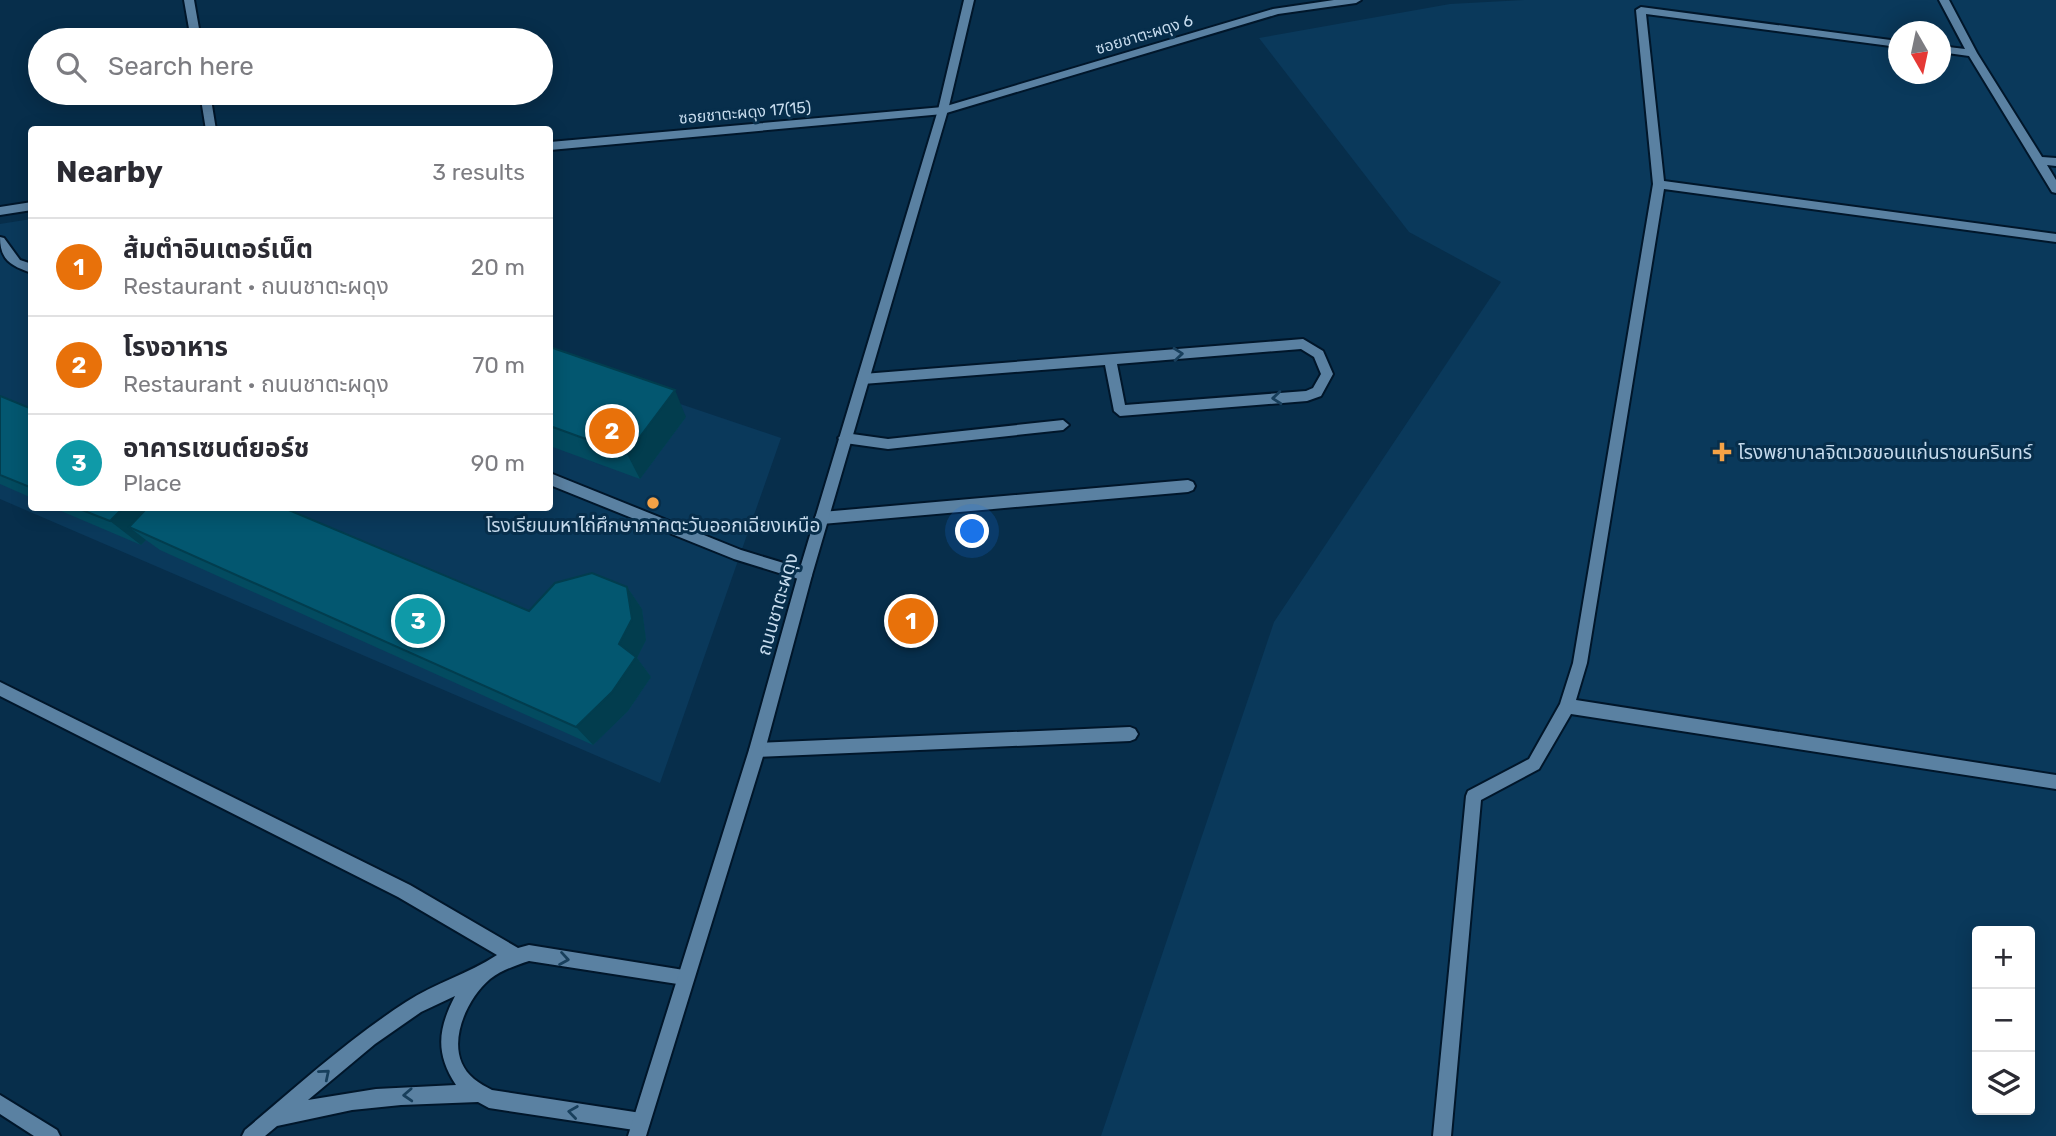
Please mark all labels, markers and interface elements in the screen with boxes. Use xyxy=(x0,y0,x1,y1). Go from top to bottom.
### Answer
street label: ซอยชาตะผดุง 6 xyxy=(1093,11,1195,58)
north arrow xyxy=(1888,21,1951,84)
search box xyxy=(28,28,553,105)
icon: search xyxy=(52,48,90,86)
text: Search here xyxy=(108,51,254,82)
street label: ซอยชาตะผดุง 17(15) xyxy=(678,97,812,128)
text: Nearby xyxy=(56,154,163,190)
text: 3 results xyxy=(432,158,525,186)
text: ส้มตำอินเตอร์เน็ต xyxy=(123,234,313,265)
text: 1 xyxy=(73,253,85,281)
text: 20 m xyxy=(471,253,525,281)
text: Restaurant · ถนนชาตะผดุง xyxy=(123,272,389,300)
text: โรงอาหาร xyxy=(123,332,228,363)
one-way arrow xyxy=(1173,347,1184,362)
text: 2 xyxy=(72,351,86,379)
text: 70 m xyxy=(473,351,525,379)
text: Restaurant · ถนนชาตะผดุง xyxy=(123,370,389,398)
one-way arrow xyxy=(1272,390,1283,405)
pin: 2 xyxy=(589,405,635,457)
text: อาคารเซนต์ยอร์ช xyxy=(123,433,309,464)
place label: โรงพยาบาลจิตเวชขอนแก่นราชนครินทร์ xyxy=(1738,441,2033,464)
marker: โรงพยาบาลจิตเวชขอนแก่นราชนครินทร์ xyxy=(1712,442,1732,462)
text: 3 xyxy=(71,449,87,477)
text: 90 m xyxy=(471,449,525,477)
text: Place xyxy=(123,469,182,497)
marker: โรงเรียนมหาไถ่ศึกษาภาคตะวันออกเฉียงเหนือ xyxy=(645,495,661,511)
place label: โรงเรียนมหาไถ่ศึกษาภาคตะวันออกเฉียงเหนือ xyxy=(486,514,820,537)
your location xyxy=(955,514,989,548)
street label: ถนนชาตะผดุง xyxy=(752,550,803,658)
pin: 3 xyxy=(395,595,441,647)
pin: 1 xyxy=(888,595,934,647)
map controls xyxy=(1972,926,2035,1115)
button: + xyxy=(1972,926,2035,989)
one-way arrow xyxy=(558,951,570,966)
button: − xyxy=(1972,989,2035,1052)
button: layers xyxy=(1972,1052,2035,1115)
one-way arrow xyxy=(317,1070,330,1082)
one-way arrow xyxy=(403,1087,414,1102)
one-way arrow xyxy=(568,1105,579,1120)

